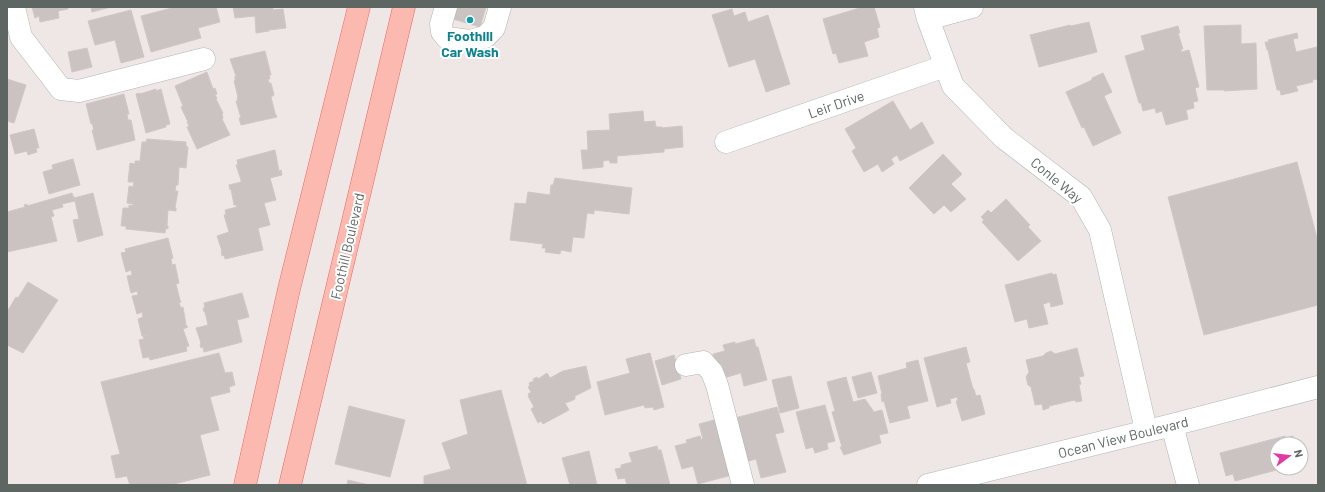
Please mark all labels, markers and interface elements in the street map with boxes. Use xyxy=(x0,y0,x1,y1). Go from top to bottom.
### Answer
marker: Foothill Car Wash xyxy=(465,15,475,25)
place label: Foothill Car Wash xyxy=(441,27,499,60)
street label: Leir Drive xyxy=(806,87,866,121)
street label: Conle Way xyxy=(1028,153,1087,207)
street label: Foothill Boulevard xyxy=(326,191,368,301)
street label: Ocean View Boulevard xyxy=(1056,413,1190,461)
north arrow xyxy=(1269,436,1309,476)
text: N xyxy=(1292,448,1306,459)

